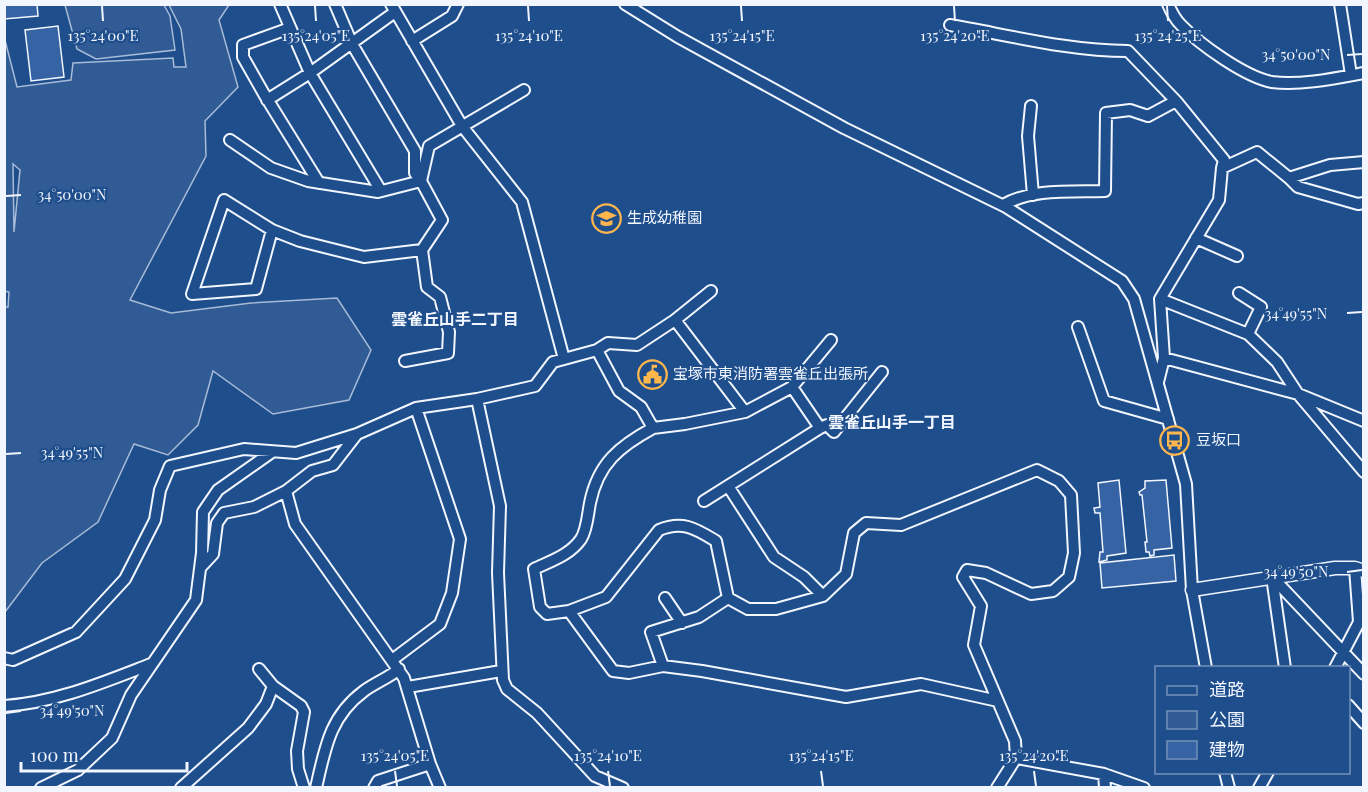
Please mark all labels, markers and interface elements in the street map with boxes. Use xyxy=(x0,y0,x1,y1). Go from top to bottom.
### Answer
text: 135°24'00"E xyxy=(67,25,139,45)
text: 135°24'05"E xyxy=(282,25,350,45)
text: 135°24'10"E xyxy=(495,25,563,45)
text: 135°24'15"E xyxy=(709,25,775,45)
text: 135°24'20"E xyxy=(920,25,990,45)
text: 135°24'25"E xyxy=(1135,25,1201,45)
text: 34°50'00"N xyxy=(1261,44,1331,64)
text: 34°50'00"N xyxy=(37,184,107,204)
school or university icon: 生成幼稚園 xyxy=(590,202,622,234)
place label: 生成幼稚園 xyxy=(627,207,702,227)
text: 34°49'55"N xyxy=(1265,303,1328,323)
district label: 雲雀丘山手二丁目 xyxy=(391,308,519,329)
public building icon: 宝塚市東消防署雲雀丘出張所 xyxy=(636,358,668,390)
place label: 宝塚市東消防署雲雀丘出張所 xyxy=(673,363,868,383)
district label: 雲雀丘山手一丁目 xyxy=(828,411,956,432)
bus stop icon: 豆坂口 xyxy=(1159,424,1191,456)
place label: 豆坂口 xyxy=(1196,429,1241,449)
text: 34°49'55"N xyxy=(41,442,104,462)
text: 34°49'50"N xyxy=(1263,561,1329,581)
legend xyxy=(1155,666,1350,774)
text: 道路 xyxy=(1209,677,1245,701)
text: 34°49'50"N xyxy=(39,700,105,720)
text: 公園 xyxy=(1209,707,1245,731)
scale bar xyxy=(21,735,188,773)
text: 建物 xyxy=(1209,737,1245,761)
text: 100 m xyxy=(30,743,79,767)
text: 135°24'05"E xyxy=(361,745,429,765)
text: 135°24'10"E xyxy=(574,745,642,765)
text: 135°24'15"E xyxy=(788,745,854,765)
text: 135°24'20"E xyxy=(999,745,1069,765)

